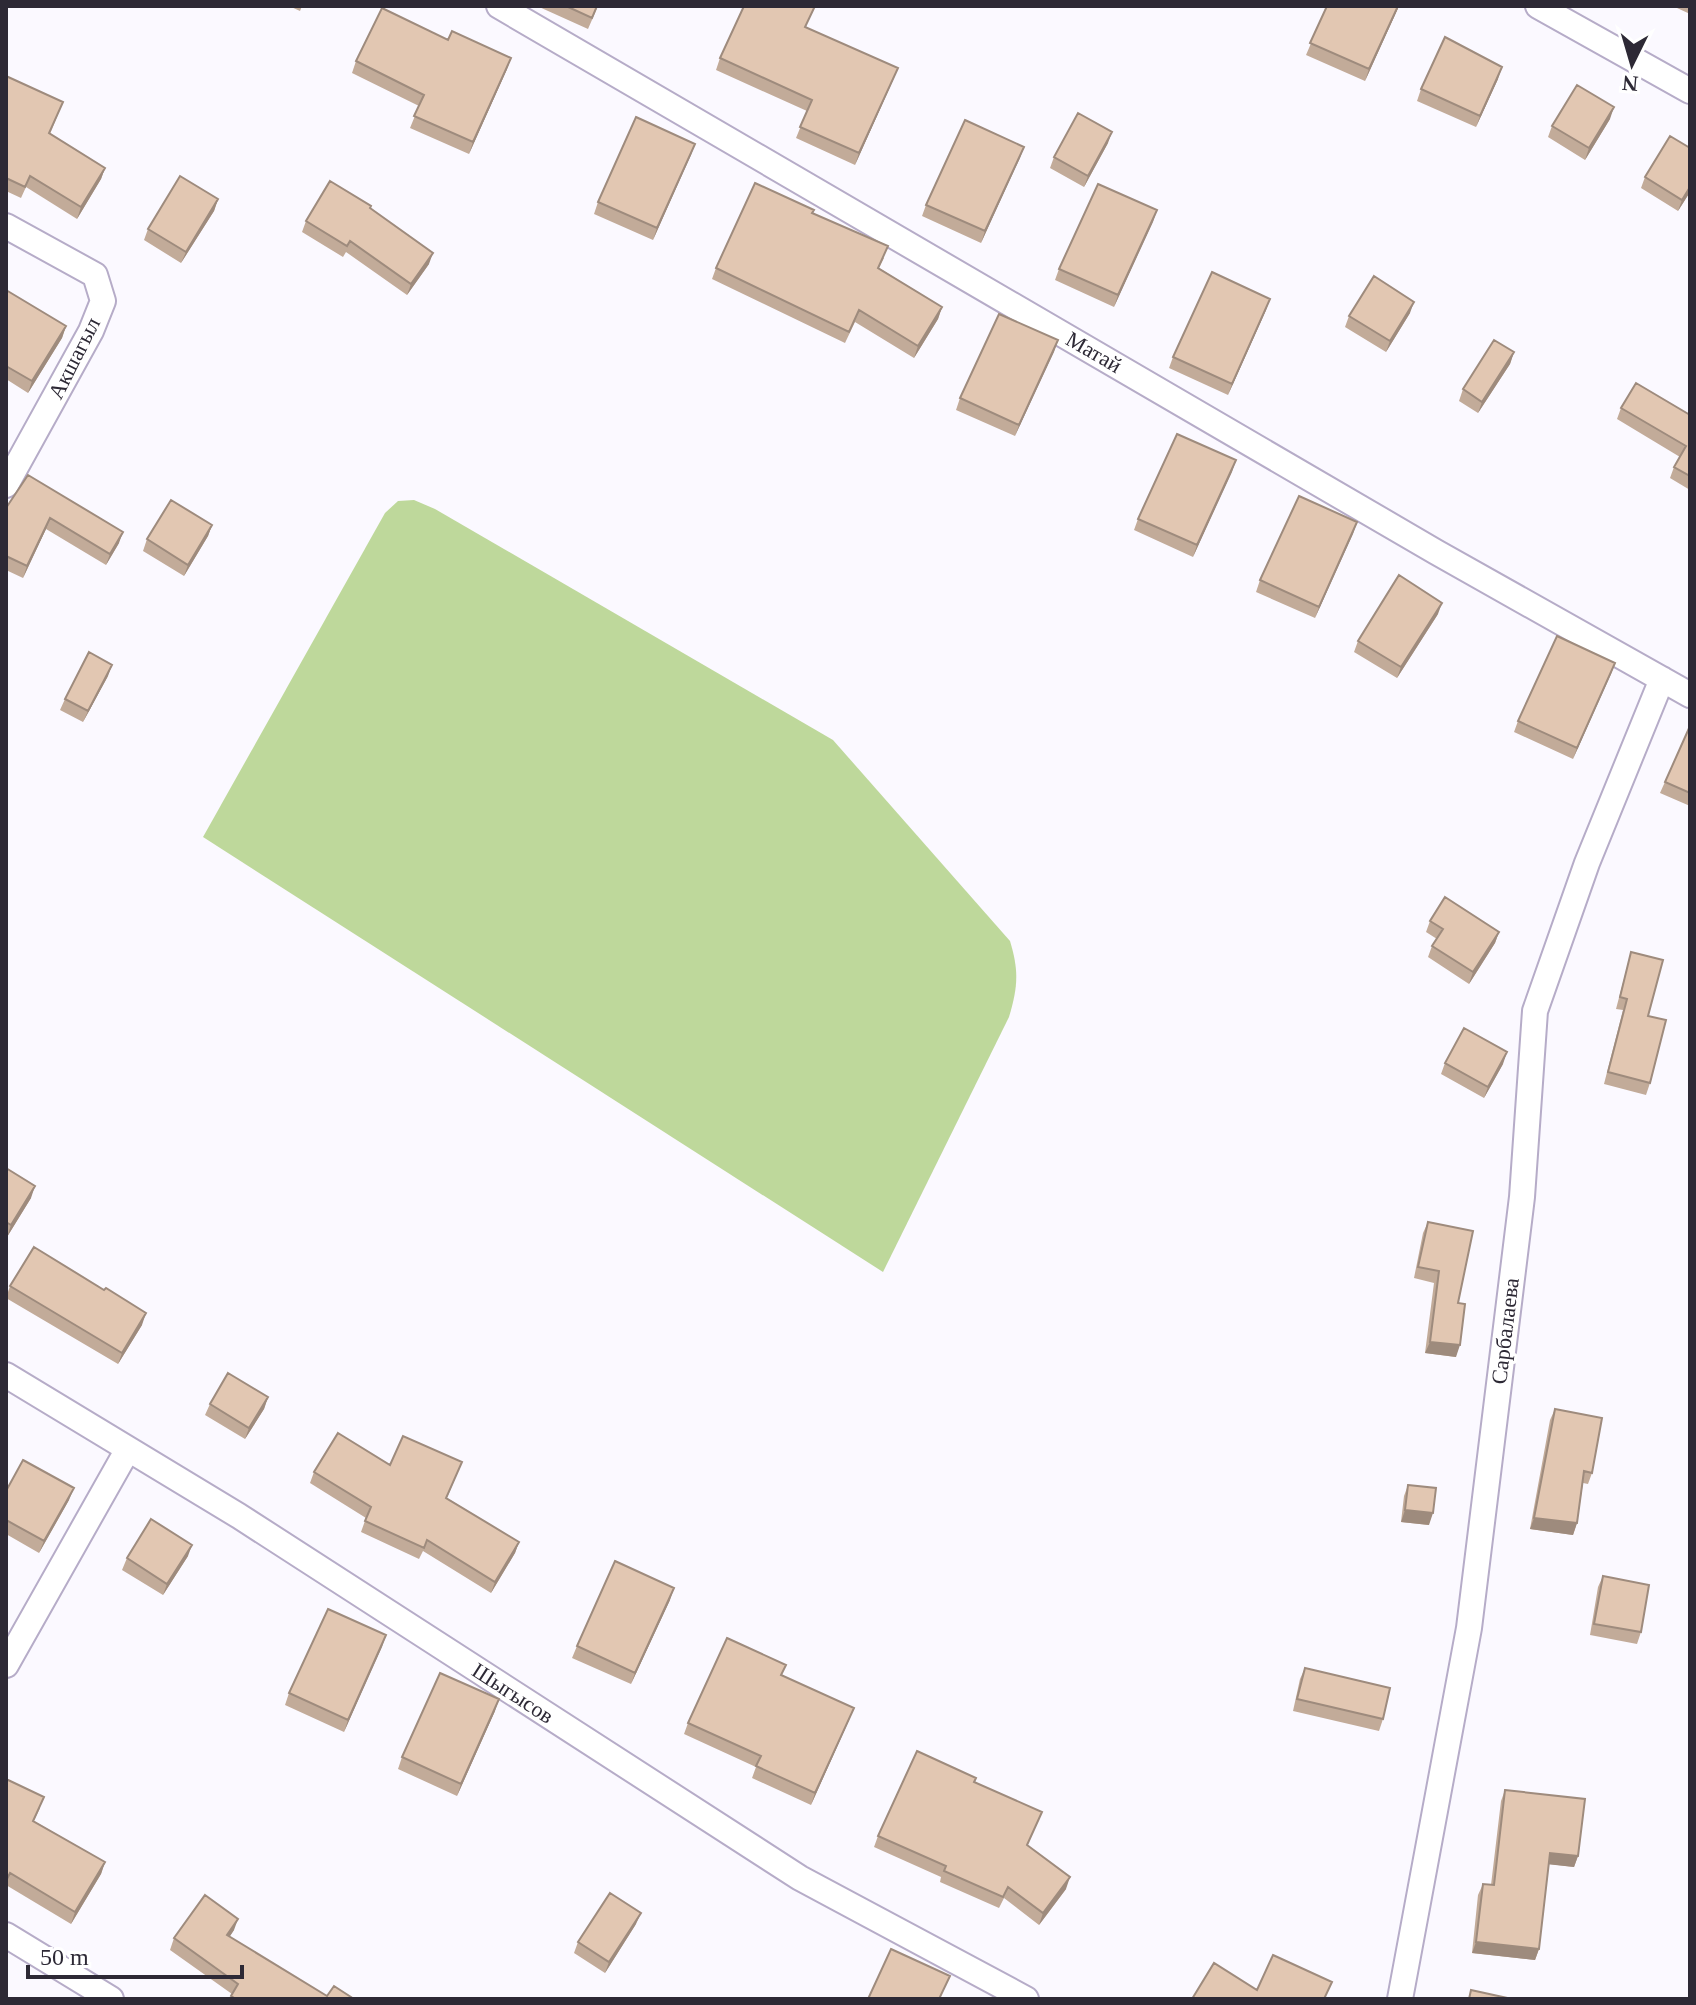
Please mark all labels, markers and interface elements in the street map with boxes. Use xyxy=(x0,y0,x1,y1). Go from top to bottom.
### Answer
north arrow xyxy=(1592,24,1672,104)
text: N xyxy=(1621,70,1639,97)
street label: Акшагыл xyxy=(43,313,105,403)
street label: Матай xyxy=(1062,326,1126,378)
street label: Сарбалаева xyxy=(1486,1276,1524,1386)
street label: Шыгысов xyxy=(468,1657,558,1729)
scale bar xyxy=(28,1929,242,1979)
text: 50 m xyxy=(40,1944,89,1970)

